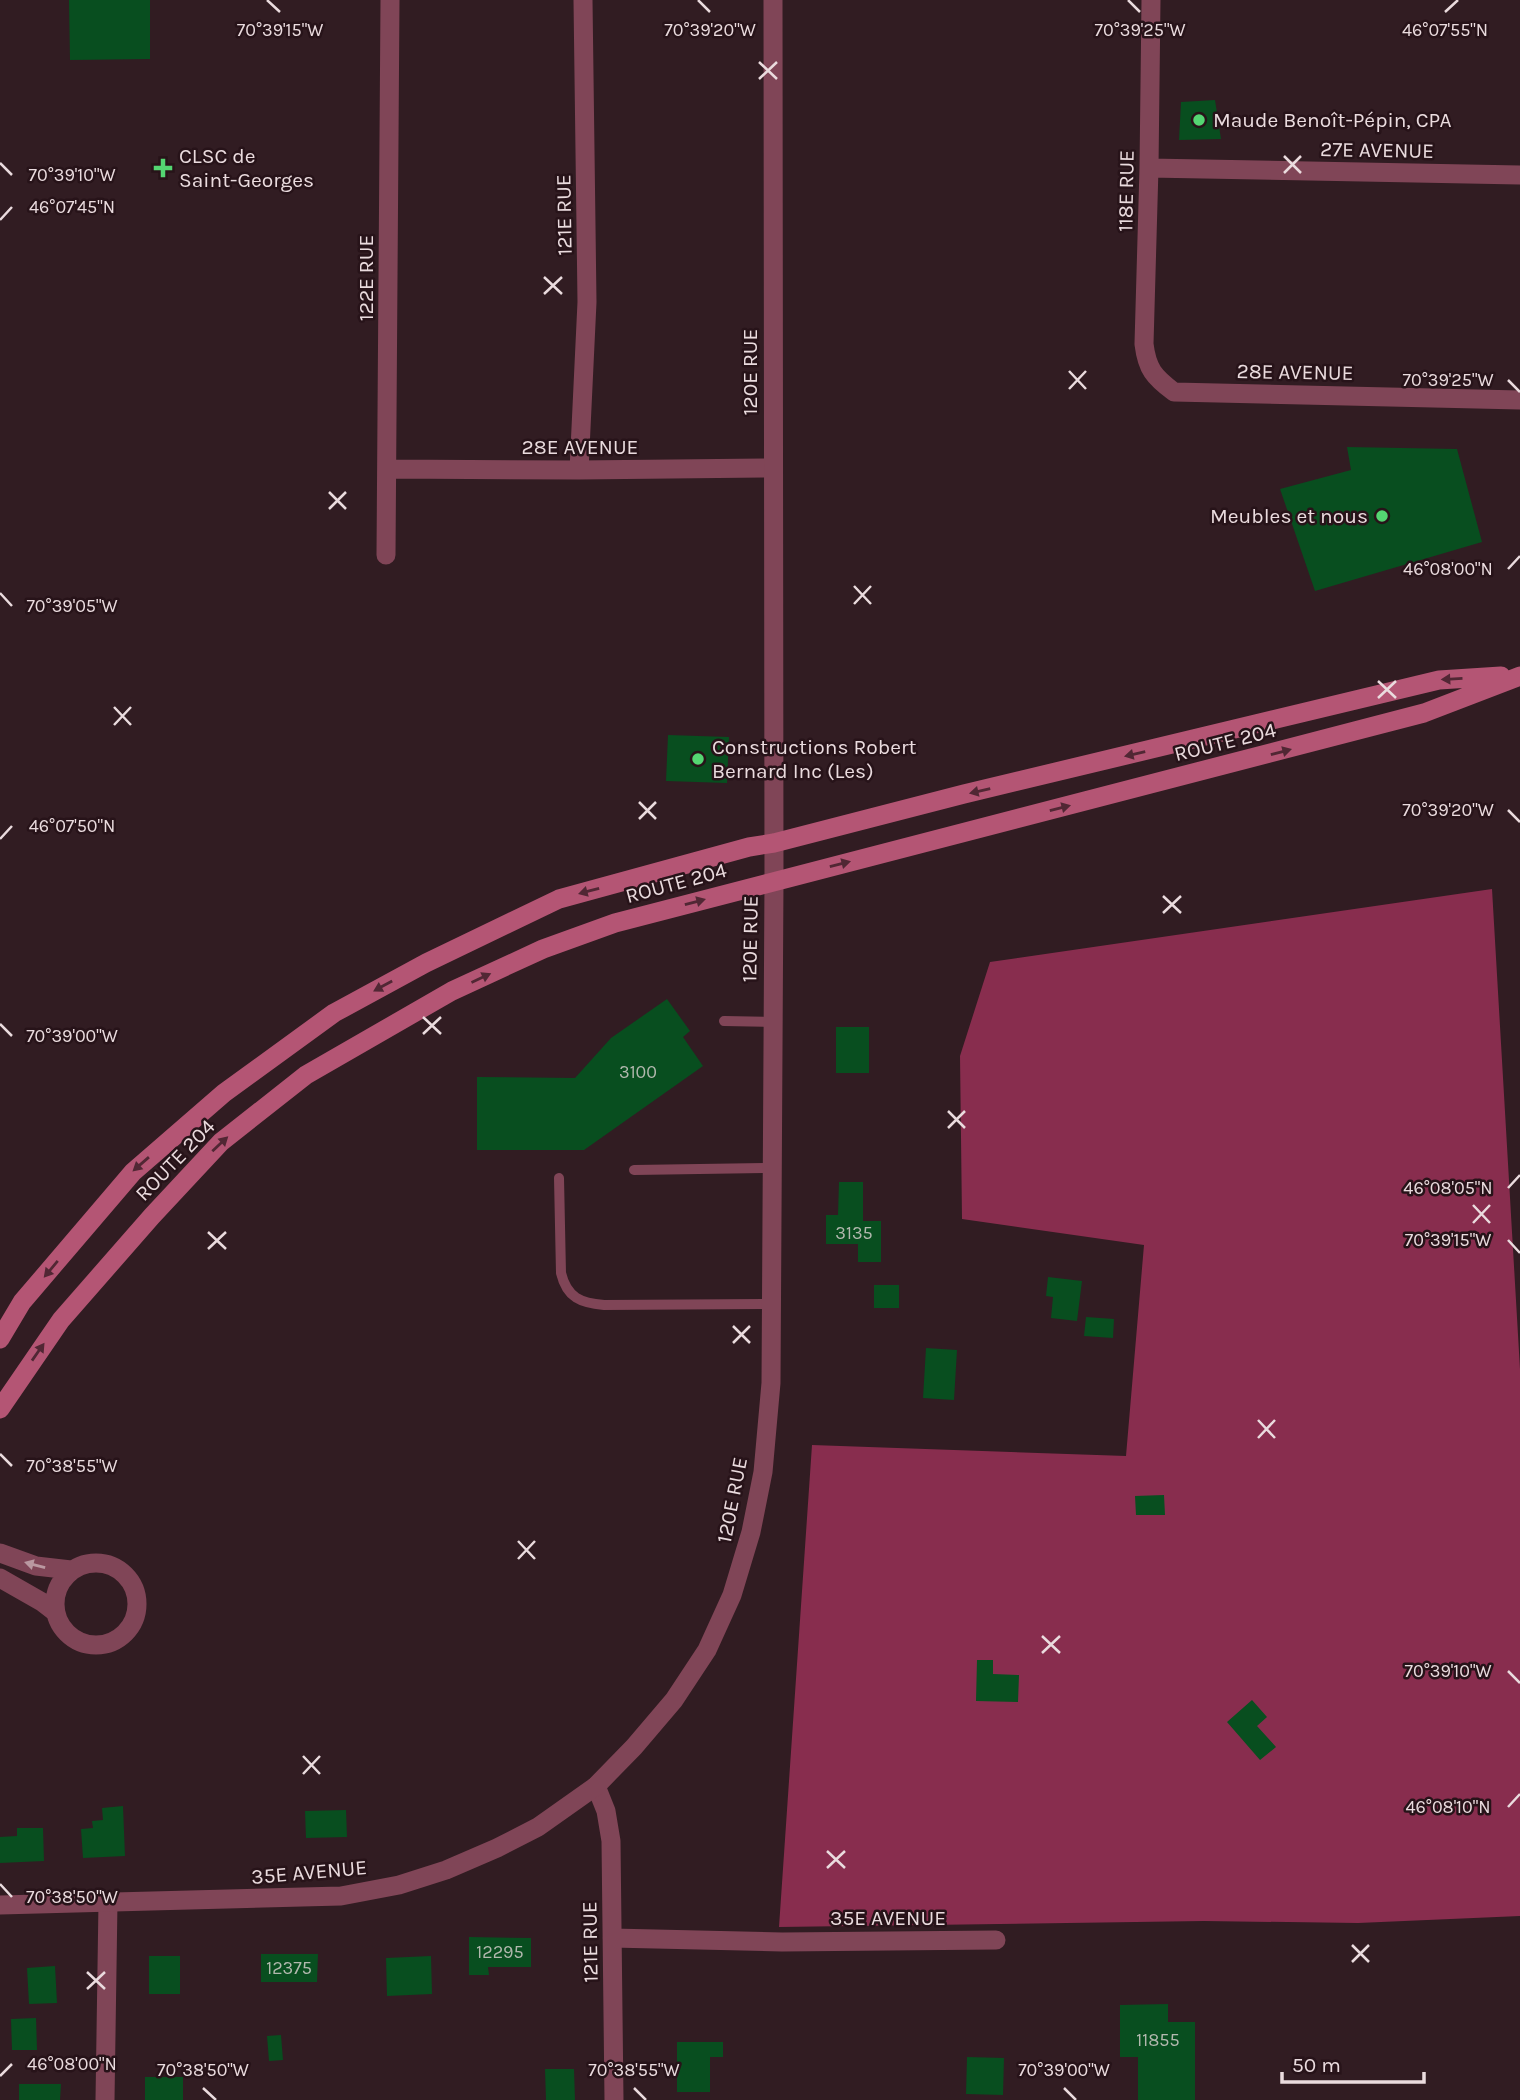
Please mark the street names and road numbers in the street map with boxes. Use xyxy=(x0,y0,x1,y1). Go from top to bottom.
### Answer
street label: 27E AVENUE xyxy=(1320,137,1434,163)
street label: 118E RUE xyxy=(1113,150,1139,232)
street label: 121E RUE xyxy=(551,174,577,256)
street label: 122E RUE xyxy=(354,235,378,321)
street label: 120E RUE xyxy=(738,329,762,415)
street label: 28E AVENUE xyxy=(1236,359,1354,385)
street label: 28E AVENUE xyxy=(522,435,638,459)
street label: ROUTE 204 xyxy=(1172,718,1279,766)
street label: ROUTE 204 xyxy=(623,858,729,908)
street label: 120E RUE xyxy=(737,895,763,983)
street label: ROUTE 204 xyxy=(130,1114,220,1206)
street label: 120E RUE xyxy=(712,1455,752,1545)
street label: 35E AVENUE xyxy=(250,1855,368,1889)
street label: 121E RUE xyxy=(577,1901,603,1983)
street label: 35E AVENUE xyxy=(830,1906,946,1930)

